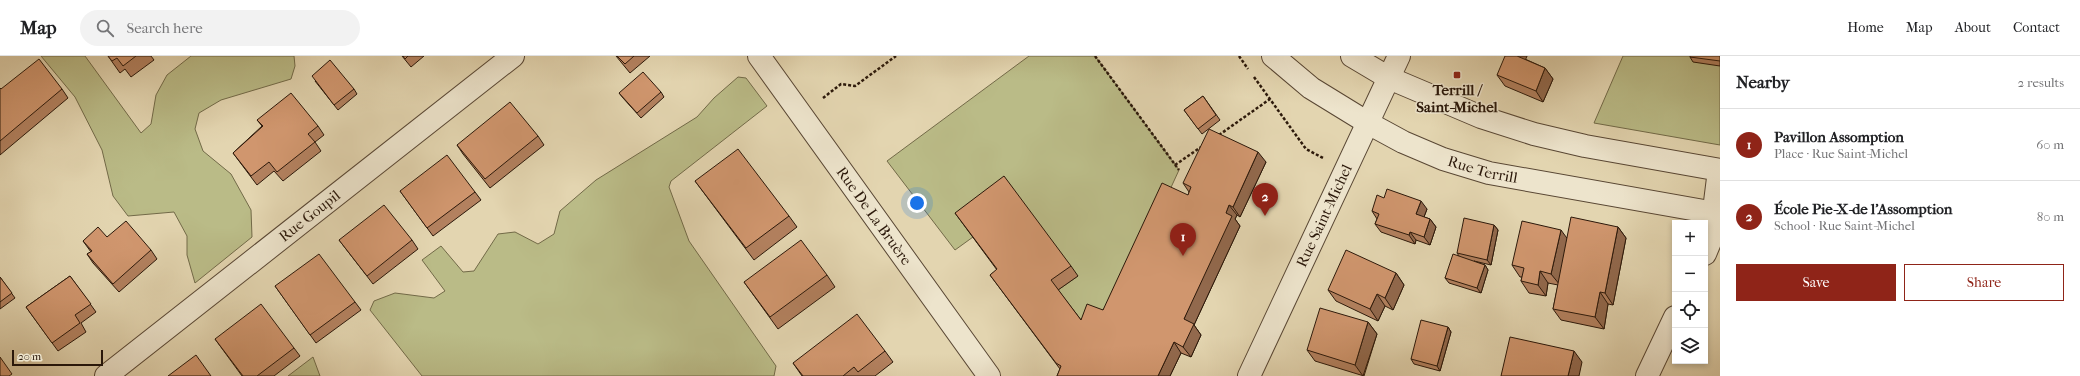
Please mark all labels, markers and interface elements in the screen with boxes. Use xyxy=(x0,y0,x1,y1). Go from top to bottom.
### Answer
search box xyxy=(80,10,360,46)
text: Map xyxy=(20,17,56,39)
icon: search xyxy=(94,17,116,39)
text: Search here xyxy=(126,19,203,37)
text: Home xyxy=(1847,19,1884,36)
text: Map xyxy=(1906,19,1933,36)
text: About xyxy=(1955,19,1991,36)
text: Contact xyxy=(2013,19,2060,36)
marker: Terrill / Saint-Michel xyxy=(1452,70,1462,80)
text: Nearby xyxy=(1736,72,1790,92)
text: 2 results xyxy=(2018,75,2064,90)
place label: Terrill / Saint-Michel xyxy=(1416,81,1499,116)
text: Pavillon Assomption xyxy=(1774,128,1904,146)
text: 1 xyxy=(1747,137,1751,152)
text: 60 m xyxy=(2036,137,2064,152)
text: Place · Rue Saint-Michel xyxy=(1774,146,1908,161)
street label: Rue Terrill xyxy=(1446,152,1519,187)
street label: Rue Saint-Michel xyxy=(1292,162,1356,270)
street label: Rue De La Bruère xyxy=(833,163,916,269)
pin: 2 xyxy=(1252,183,1278,216)
street label: Rue Goupil xyxy=(275,186,344,246)
your location xyxy=(907,193,927,213)
text: École Pie-X-de l'Assomption xyxy=(1774,200,1953,218)
text: 2 xyxy=(1746,209,1752,224)
text: 80 m xyxy=(2037,209,2064,224)
text: School · Rue Saint-Michel xyxy=(1774,218,1915,233)
map controls xyxy=(1672,220,1708,364)
button: + xyxy=(1672,220,1708,256)
pin: 1 xyxy=(1170,223,1196,256)
button: − xyxy=(1672,256,1708,292)
button: Save xyxy=(1736,264,1896,301)
button: Share xyxy=(1904,264,2064,301)
button: locate xyxy=(1672,292,1708,328)
button: layers xyxy=(1672,328,1708,364)
scale bar xyxy=(12,348,103,367)
text: 20 m xyxy=(18,350,41,363)

